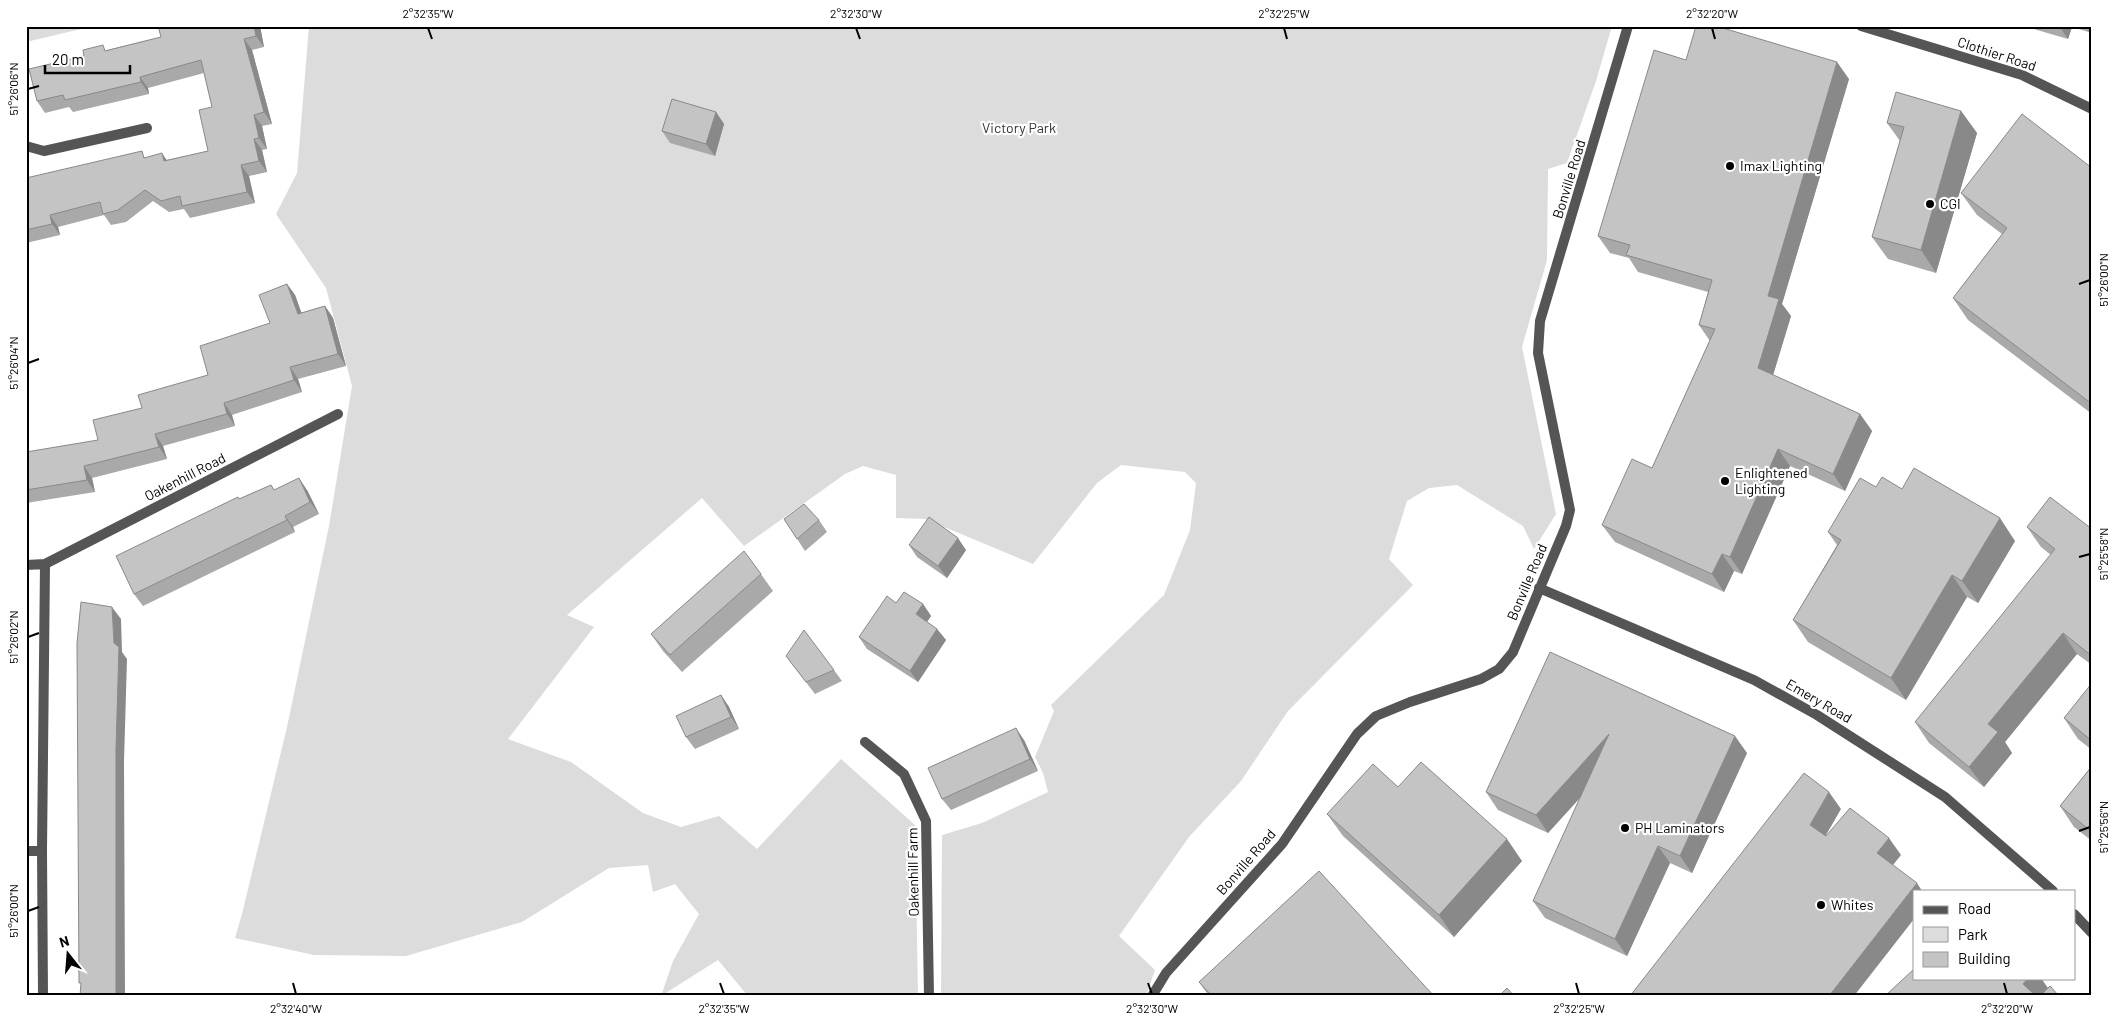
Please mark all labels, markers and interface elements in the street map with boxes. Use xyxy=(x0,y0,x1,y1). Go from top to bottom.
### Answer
text: 2°32'35"W xyxy=(402,6,454,20)
text: 2°32'30"W xyxy=(830,6,882,20)
text: 2°32'25"W xyxy=(1258,6,1310,20)
text: 2°32'20"W xyxy=(1686,6,1739,20)
street label: Clothier Road xyxy=(1956,33,2039,74)
scale bar xyxy=(45,42,130,74)
text: 20 m xyxy=(52,50,84,68)
text: 51°26'06"N xyxy=(6,62,20,116)
park label: Victory Park xyxy=(982,119,1056,136)
street label: Bonville Road xyxy=(1548,137,1589,220)
place label: Imax Lighting xyxy=(1740,157,1822,174)
marker: Imax Lighting xyxy=(1724,160,1736,172)
place label: CGI xyxy=(1940,195,1961,212)
marker: CGI xyxy=(1924,198,1936,210)
text: 51°26'00"N xyxy=(2096,253,2110,307)
text: 51°26'04"N xyxy=(6,336,20,390)
street label: Oakenhill Road xyxy=(141,449,228,504)
place label: Enlightened Lighting xyxy=(1735,464,1808,497)
marker: Enlightened Lighting xyxy=(1719,475,1731,487)
text: 51°25'58"N xyxy=(2096,528,2110,580)
street label: Bonville Road xyxy=(1503,541,1550,623)
text: 51°26'02"N xyxy=(6,610,20,664)
street label: Emery Road xyxy=(1783,675,1855,726)
text: 51°25'56"N xyxy=(2096,801,2110,853)
place label: PH Laminators xyxy=(1635,819,1725,836)
marker: PH Laminators xyxy=(1619,822,1631,834)
street label: Bonville Road xyxy=(1212,825,1279,898)
street label: Oakenhill Farm xyxy=(903,827,922,917)
text: 51°26'00"N xyxy=(6,884,20,938)
legend xyxy=(1913,890,2076,980)
place label: Whites xyxy=(1831,896,1874,913)
marker: Whites xyxy=(1815,899,1827,911)
text: Road xyxy=(1958,899,1991,917)
text: Park xyxy=(1958,925,1988,943)
north arrow xyxy=(42,930,92,980)
text: N xyxy=(57,932,71,951)
text: Building xyxy=(1958,949,2011,967)
text: 2°32'40"W xyxy=(270,1001,323,1015)
text: 2°32'35"W xyxy=(698,1001,750,1015)
text: 2°32'30"W xyxy=(1126,1001,1178,1015)
text: 2°32'25"W xyxy=(1553,1001,1605,1015)
text: 2°32'20"W xyxy=(1981,1001,2034,1015)

